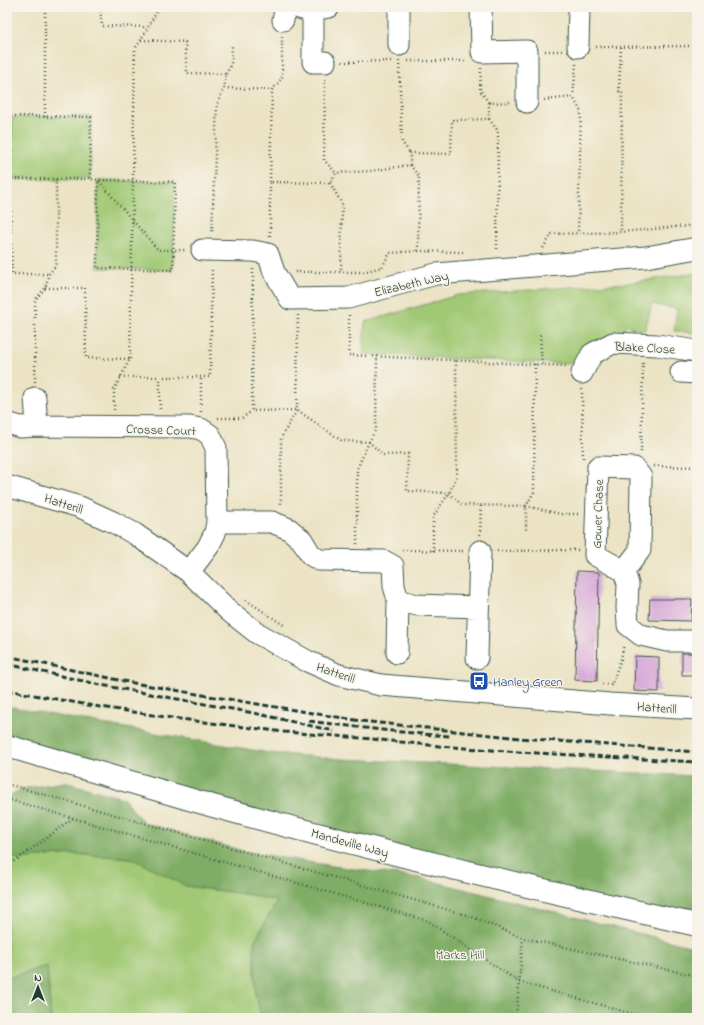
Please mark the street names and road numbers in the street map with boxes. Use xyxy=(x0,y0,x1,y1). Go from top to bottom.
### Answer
street label: Elizabeth Way xyxy=(372,267,451,303)
street label: Blake Close xyxy=(613,337,676,360)
street label: Crosse Court xyxy=(126,420,197,441)
street label: Gower Chase xyxy=(588,479,609,549)
street label: Hatterill xyxy=(42,489,85,520)
street label: Hatterill xyxy=(314,658,357,689)
street label: Hatterill xyxy=(636,698,677,719)
street label: Mandeville Way xyxy=(308,824,391,864)

